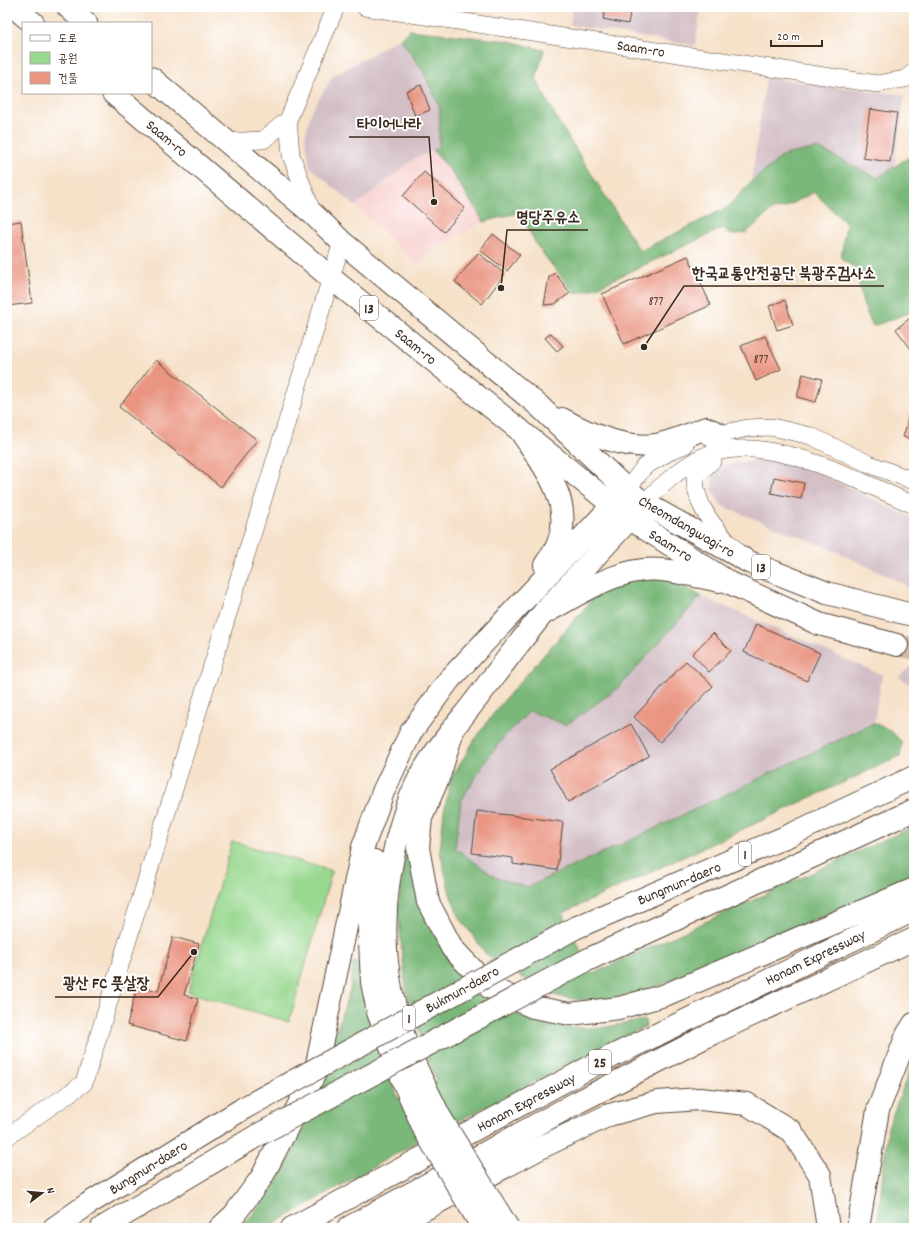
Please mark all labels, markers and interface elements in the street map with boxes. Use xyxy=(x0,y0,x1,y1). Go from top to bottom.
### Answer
legend xyxy=(22,22,152,94)
scale bar xyxy=(771,22,822,48)
text: 20 m xyxy=(777,29,800,46)
text: 도로 xyxy=(58,31,77,48)
street label: Saam-ro xyxy=(615,35,667,65)
text: 공원 xyxy=(58,51,77,68)
text: 건물 xyxy=(58,71,78,88)
callout: 타이어나라 xyxy=(349,109,429,137)
text: 타이어나라 xyxy=(357,114,422,137)
street label: Saam-ro xyxy=(140,116,192,164)
callout: 명당주유소 xyxy=(507,202,588,230)
text: 명당주유소 xyxy=(516,207,580,230)
callout: 한국교통안전공단 북광주검사소 xyxy=(684,258,884,286)
text: 한국교통안전공단 북광주검사소 xyxy=(691,263,876,286)
house number: 877 xyxy=(648,293,664,312)
road number: 13 xyxy=(360,296,378,320)
street label: Saam-ro xyxy=(389,324,441,372)
house number: 877 xyxy=(753,351,769,370)
street label: Cheomdangwagi-ro xyxy=(633,491,739,565)
street label: Saam-ro xyxy=(644,525,697,569)
road number: 13 xyxy=(752,555,770,579)
road number: 1 xyxy=(739,842,751,866)
street label: Bungmun-daero xyxy=(635,857,725,912)
street label: Honam Expressway xyxy=(762,925,870,993)
street label: Bukmun-daero xyxy=(422,961,504,1020)
callout: 광산 FC 풋살장 xyxy=(55,969,158,997)
text: 광산 FC 풋살장 xyxy=(63,973,149,996)
road number: 1 xyxy=(403,1006,415,1030)
road number: 25 xyxy=(589,1050,611,1074)
street label: Honam Expressway xyxy=(474,1068,581,1139)
street label: Bungmun-daero xyxy=(106,1136,193,1202)
north arrow xyxy=(22,1173,62,1213)
text: N xyxy=(41,1186,58,1196)

